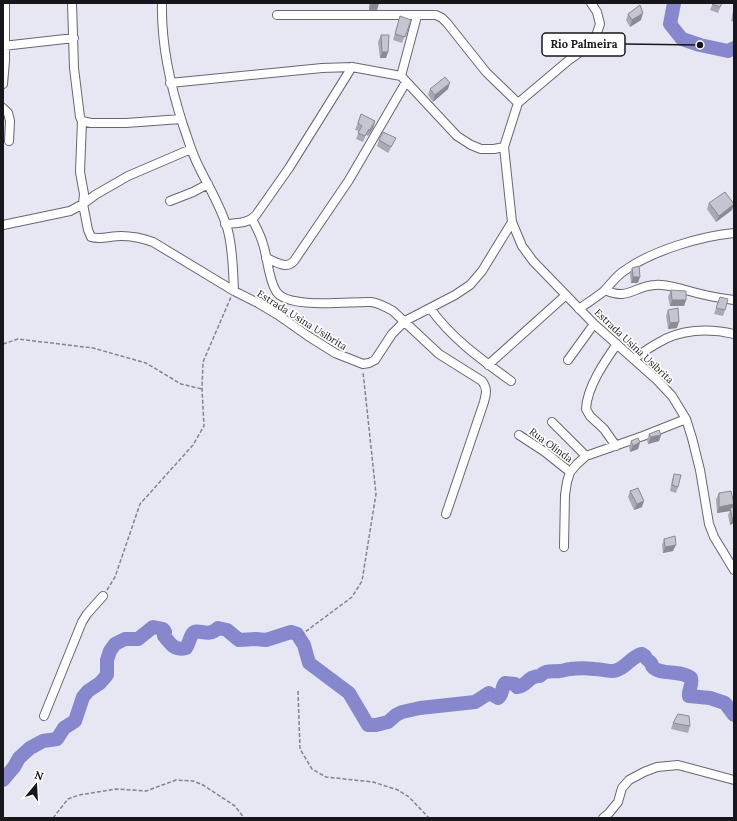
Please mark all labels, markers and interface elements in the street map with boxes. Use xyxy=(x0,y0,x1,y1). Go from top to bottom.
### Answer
callout: Rio Palmeira xyxy=(542,33,625,56)
text: Rio Palmeira xyxy=(550,37,618,51)
street label: Estrada Usina Usibrita xyxy=(255,287,349,353)
street label: Estrada Usina Usibrita xyxy=(592,306,676,386)
street label: Rua Olinda xyxy=(527,425,575,465)
north arrow xyxy=(16,765,56,805)
text: N xyxy=(33,768,46,784)

